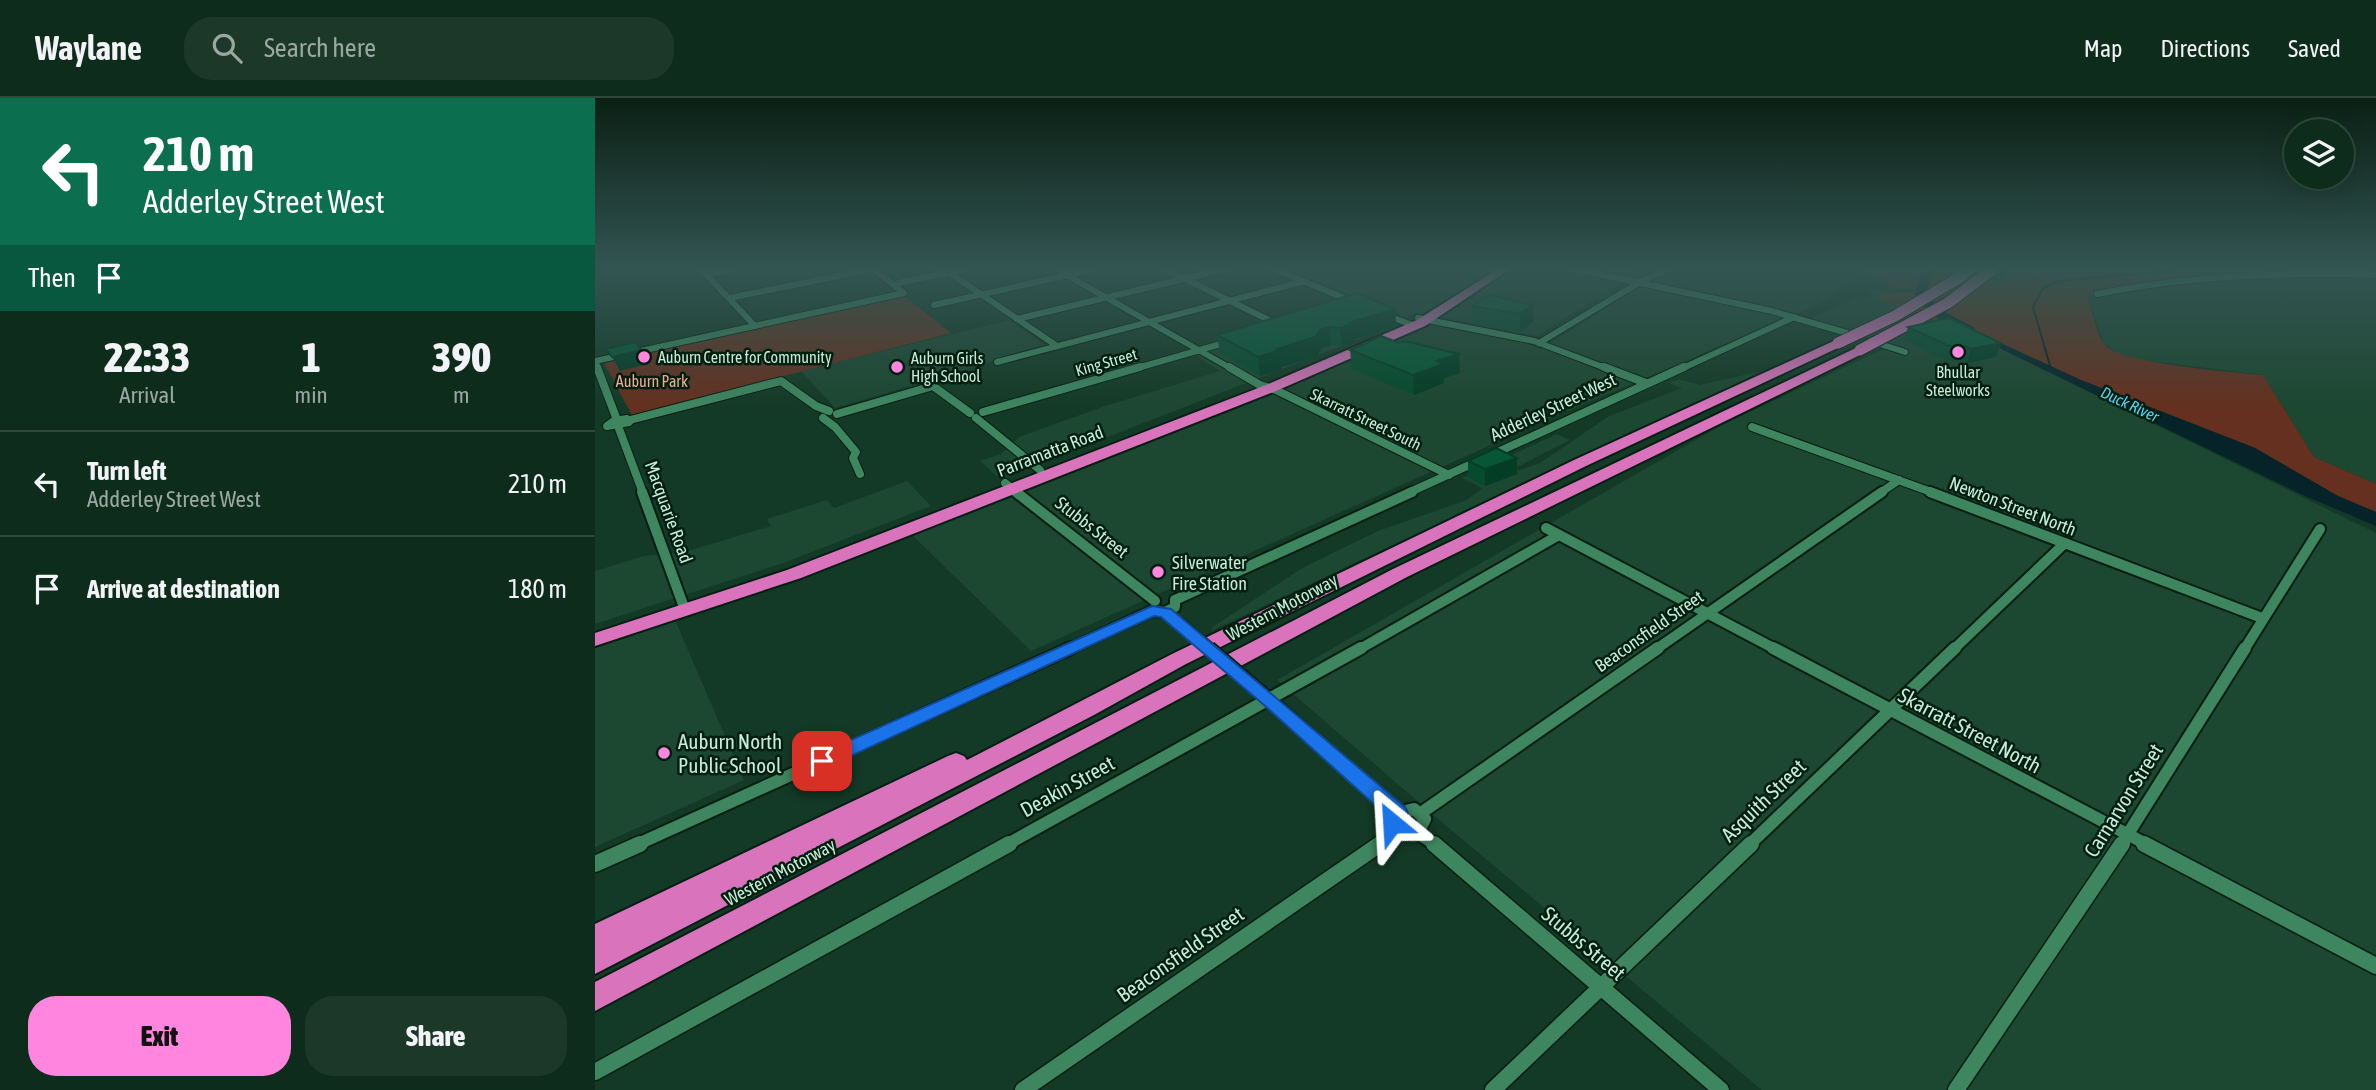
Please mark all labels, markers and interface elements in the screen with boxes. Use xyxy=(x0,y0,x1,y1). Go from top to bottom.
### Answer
search box xyxy=(184,17,674,80)
text: Waylane xyxy=(35,29,142,67)
icon: search xyxy=(208,29,246,67)
text: Search here xyxy=(264,33,376,63)
text: Map xyxy=(2084,35,2122,62)
text: Directions xyxy=(2160,35,2250,62)
text: Saved xyxy=(2288,35,2341,62)
map controls xyxy=(2284,119,2354,189)
button: layers xyxy=(2284,119,2354,189)
text: 210 m xyxy=(143,125,254,181)
icon: left xyxy=(28,126,119,217)
text: Adderley Street West xyxy=(143,183,385,220)
icon: arrive xyxy=(90,259,128,297)
text: Then xyxy=(28,263,76,293)
text: 22:33 xyxy=(104,333,191,381)
text: 1 xyxy=(301,333,321,381)
text: 390 xyxy=(432,333,491,381)
street label: King Street xyxy=(1073,344,1140,380)
marker: Bhullar Steelworks xyxy=(1950,344,1966,360)
place label: Auburn Centre for Community xyxy=(658,348,832,367)
marker: Auburn Centre for Community xyxy=(636,349,652,365)
place label: Auburn Girls High School xyxy=(911,349,984,386)
marker: Auburn Girls High School xyxy=(889,359,905,375)
place label: Bhullar Steelworks xyxy=(1926,363,1990,399)
street label: Adderley Street West xyxy=(1487,369,1619,445)
park label: Auburn Park xyxy=(616,372,688,390)
text: Arrival xyxy=(119,382,175,408)
text: min xyxy=(295,382,328,408)
text: m xyxy=(453,382,470,408)
water label: Duck River xyxy=(2098,383,2163,426)
street label: Skarratt Street South xyxy=(1308,384,1424,454)
street label: Parramatta Road xyxy=(994,421,1106,481)
text: Turn left xyxy=(87,456,167,486)
street label: Macquarie Road xyxy=(641,458,697,566)
icon: left xyxy=(28,465,66,503)
text: 210 m xyxy=(508,469,567,499)
street label: Newton Street North xyxy=(1947,472,2079,540)
text: Adderley Street West xyxy=(87,486,261,512)
street label: Stubbs Street xyxy=(1051,492,1133,562)
place label: Silverwater Fire Station xyxy=(1172,552,1247,594)
marker: Silverwater Fire Station xyxy=(1150,564,1166,580)
street label: Western Motorway xyxy=(1223,569,1341,645)
icon: arrive xyxy=(28,570,66,608)
text: Arrive at destination xyxy=(87,574,280,604)
text: 180 m xyxy=(508,574,567,604)
street label: Beaconsfield Street xyxy=(1591,586,1707,676)
street label: Skarratt Street North xyxy=(1895,682,2045,778)
place label: Auburn North Public School xyxy=(678,729,782,777)
pin xyxy=(792,731,852,791)
street label: Carnarvon Street xyxy=(2079,739,2167,861)
icon: arrive xyxy=(803,742,841,780)
marker: Auburn North Public School xyxy=(656,745,672,761)
street label: Deakin Street xyxy=(1016,750,1118,822)
street label: Asquith Street xyxy=(1716,754,1810,846)
position arrow xyxy=(1355,786,1429,860)
street label: Western Motorway xyxy=(721,834,839,910)
street label: Beaconsfield Street xyxy=(1112,901,1248,1007)
street label: Stubbs Street xyxy=(1537,901,1631,985)
button: Exit xyxy=(28,996,291,1076)
button: Share xyxy=(305,996,567,1076)

